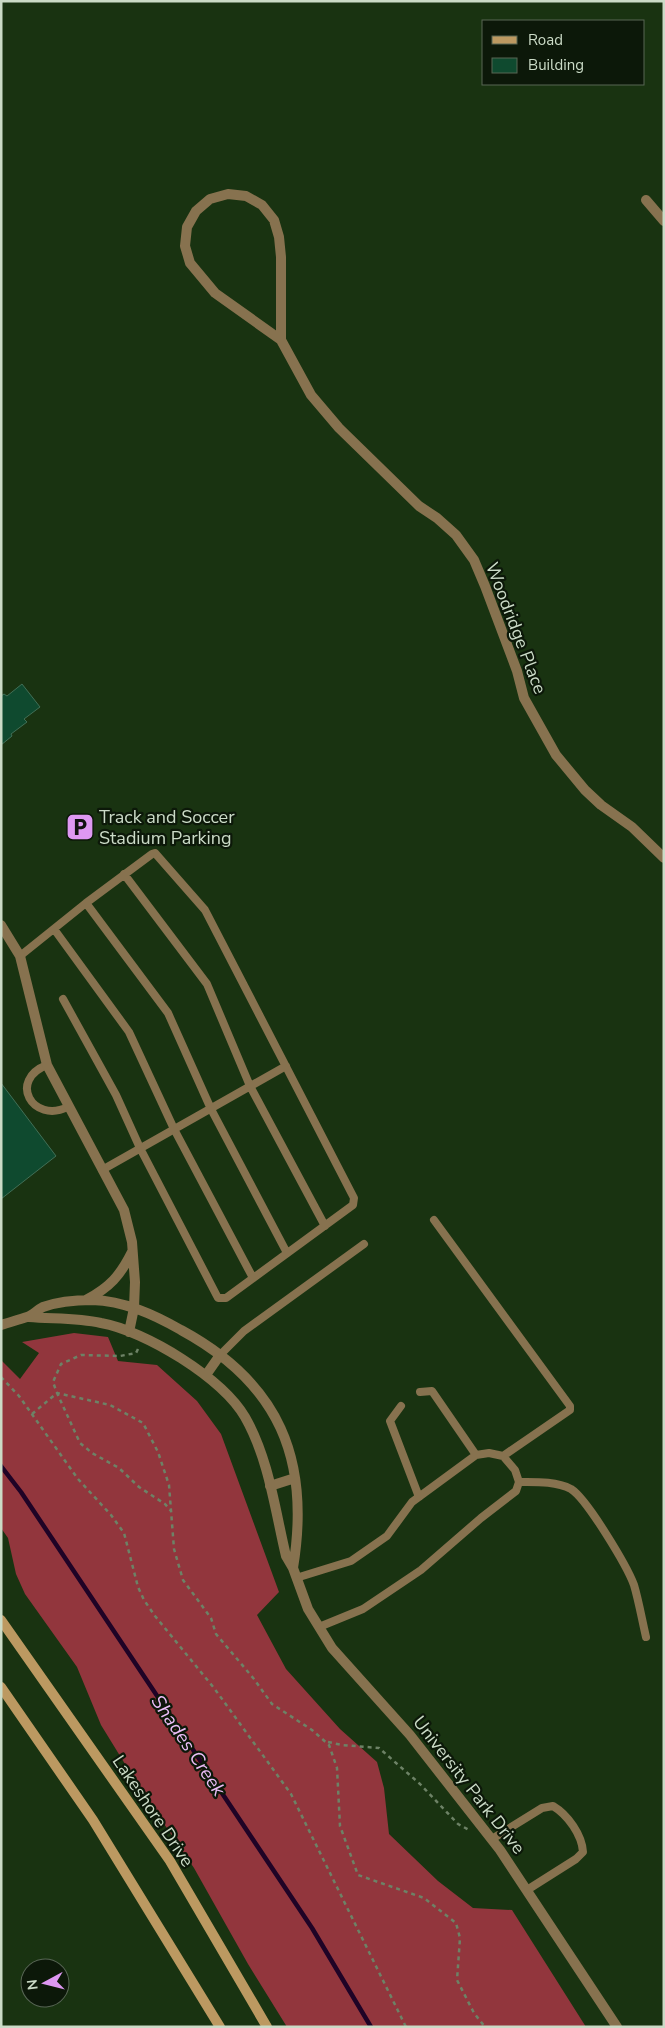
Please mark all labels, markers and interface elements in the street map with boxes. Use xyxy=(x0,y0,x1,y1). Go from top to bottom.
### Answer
legend xyxy=(482,20,645,85)
text: Road xyxy=(528,30,563,50)
text: Building xyxy=(528,55,584,75)
street label: Woodridge Place xyxy=(480,559,552,697)
place label: Track and Soccer Stadium Parking xyxy=(99,805,235,850)
parking icon: Track and Soccer Stadium Parking xyxy=(65,812,95,842)
water label: Shades Creek xyxy=(145,1690,232,1802)
street label: University Park Drive xyxy=(408,1711,530,1859)
street label: Lakeshore Drive xyxy=(107,1750,199,1872)
north arrow xyxy=(20,1958,70,2008)
text: N xyxy=(23,1978,43,1991)

